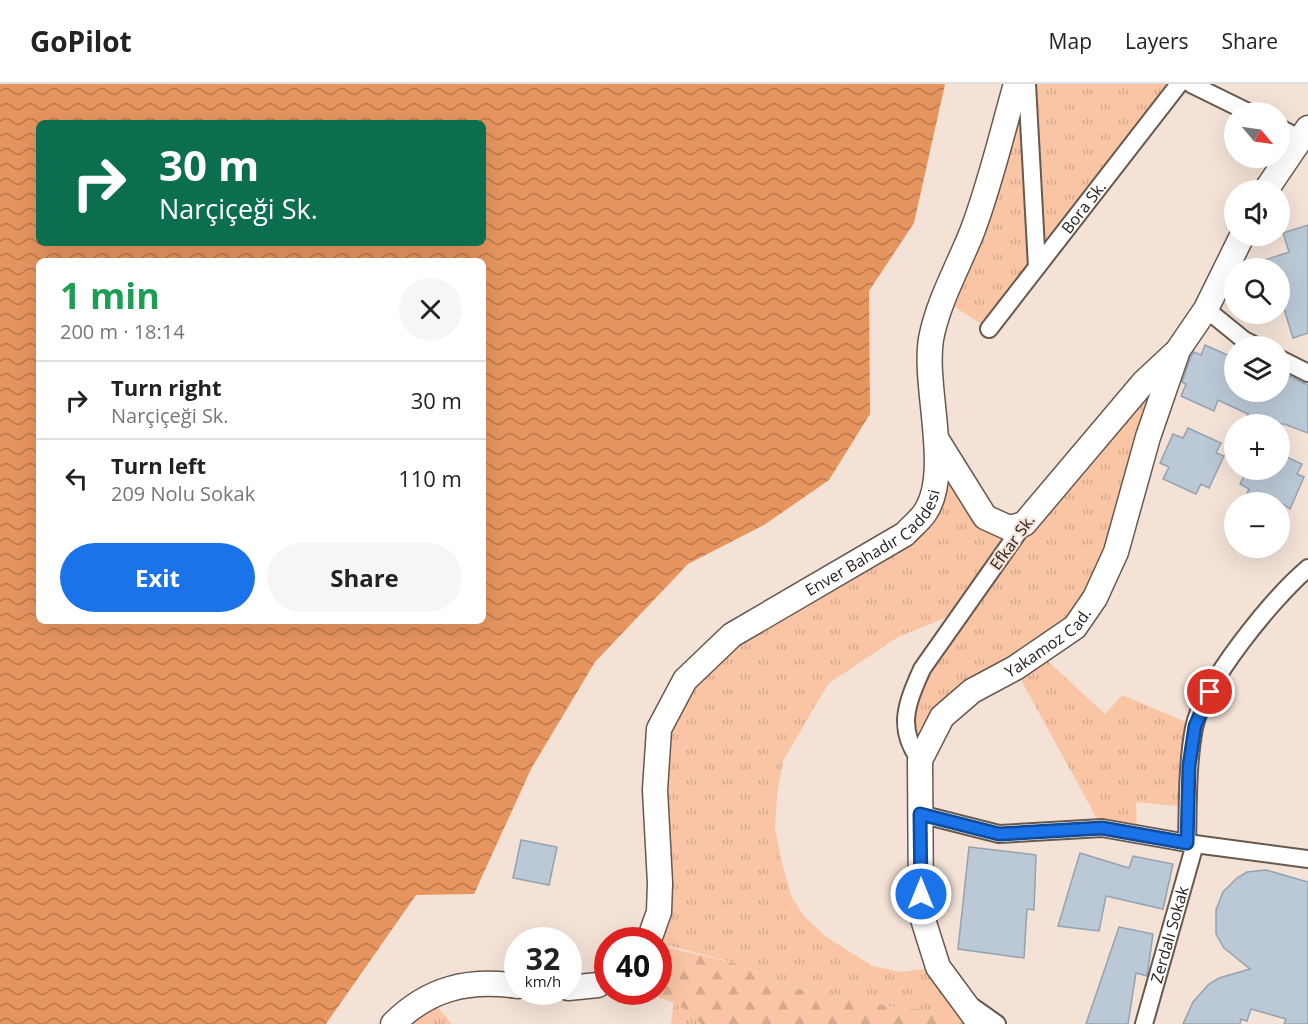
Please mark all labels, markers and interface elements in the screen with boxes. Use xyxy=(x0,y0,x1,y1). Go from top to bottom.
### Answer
text: GoPilot xyxy=(30,22,132,60)
text: Map xyxy=(1049,27,1092,55)
text: Layers xyxy=(1125,27,1189,55)
text: Share xyxy=(1222,27,1278,55)
north arrow xyxy=(1224,102,1290,168)
map controls xyxy=(1224,102,1290,558)
text: 30 m xyxy=(159,136,259,193)
icon: right xyxy=(60,144,138,222)
street label: Bora Sk. xyxy=(1056,176,1111,238)
button: sound xyxy=(1224,180,1290,246)
text: Narçiçeği Sk. xyxy=(159,190,318,227)
button: search xyxy=(1224,258,1290,324)
text: 1 min xyxy=(60,271,160,320)
button: close xyxy=(399,278,462,341)
text: 200 m · 18:14 xyxy=(60,318,185,345)
button: layers xyxy=(1224,336,1290,402)
text: Turn right xyxy=(111,372,222,402)
icon: right xyxy=(60,384,93,417)
text: 30 m xyxy=(411,385,462,415)
text: Narçiçeği Sk. xyxy=(111,402,229,429)
button: + xyxy=(1224,414,1290,480)
text: Turn left xyxy=(111,450,206,480)
icon: left xyxy=(60,462,93,495)
text: 110 m xyxy=(398,463,462,493)
text: 209 Nolu Sokak xyxy=(111,480,255,507)
street label: Enver Bahadır Caddesi xyxy=(801,487,945,601)
button: − xyxy=(1224,492,1290,558)
street label: Efkar Sk. xyxy=(984,510,1040,574)
button: Exit xyxy=(60,543,255,612)
button: Share xyxy=(267,543,462,612)
street label: Yakamoz Cad. xyxy=(1001,603,1096,683)
pin xyxy=(1184,666,1235,717)
icon: arrive xyxy=(1193,675,1226,708)
position arrow xyxy=(889,862,953,926)
street label: Zerdalı Sokak xyxy=(1145,883,1194,985)
speed limit sign: 40 xyxy=(594,927,672,1005)
text: 32 xyxy=(526,938,560,979)
text: km/h xyxy=(525,971,561,991)

